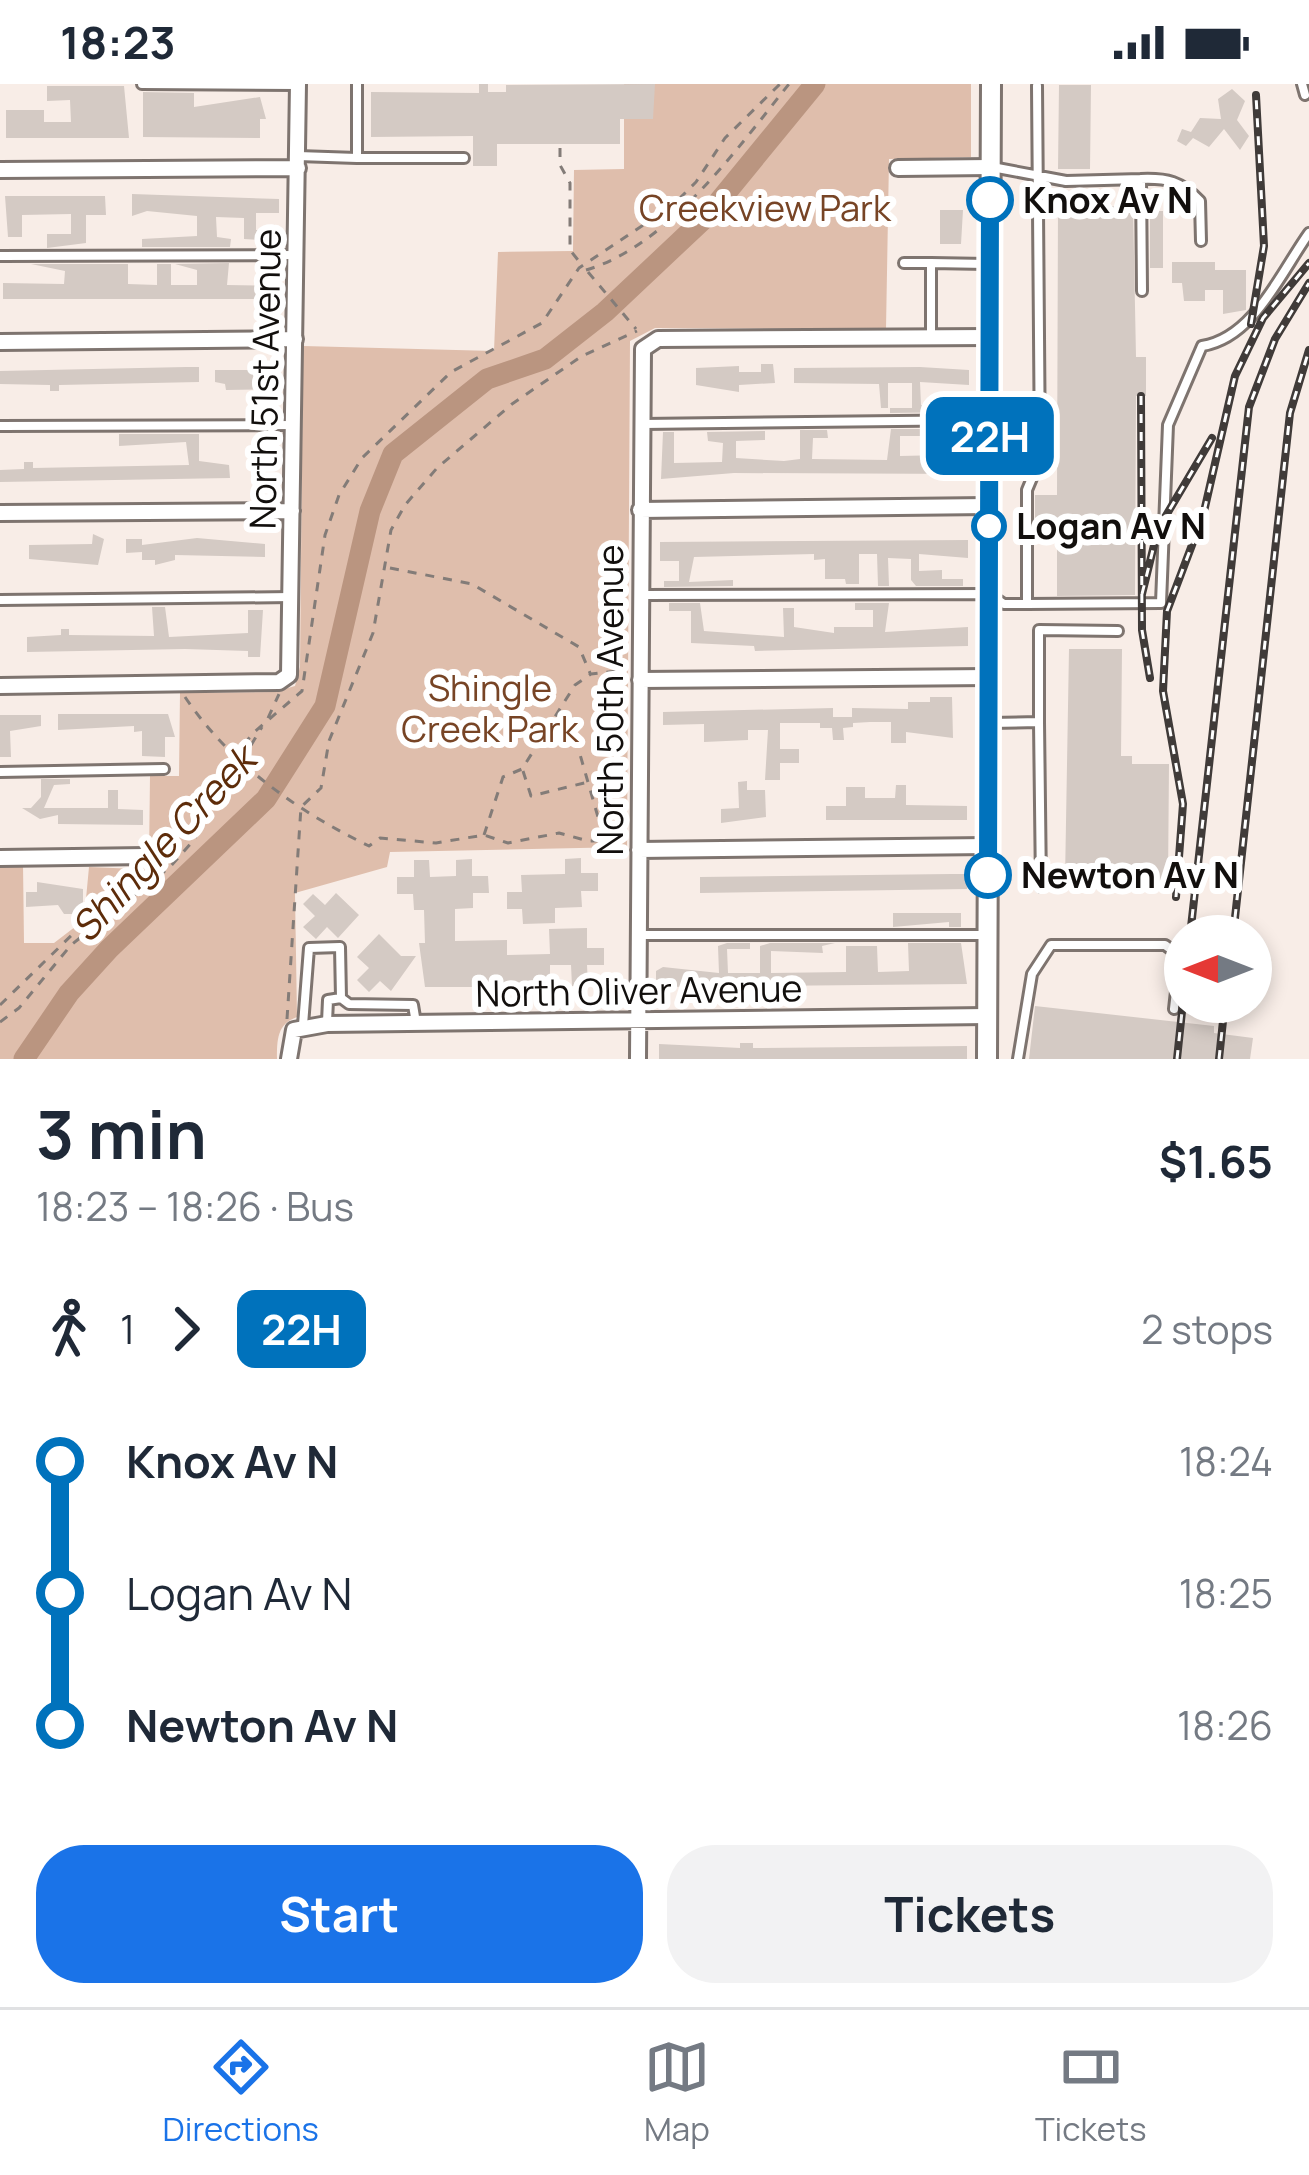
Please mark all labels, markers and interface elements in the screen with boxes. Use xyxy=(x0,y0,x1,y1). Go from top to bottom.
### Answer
text: 18:23 xyxy=(60,11,176,73)
place label: Knox Av N xyxy=(1023,175,1193,224)
marker: Knox Av N xyxy=(968,178,1012,222)
park label: Creekview Park xyxy=(639,183,892,232)
street label: North 51st Avenue xyxy=(237,228,292,530)
line badge: 22H xyxy=(921,397,1059,475)
text: 22H xyxy=(950,407,1030,465)
place label: Logan Av N xyxy=(1016,501,1206,550)
marker: Logan Av N xyxy=(973,510,1005,542)
street label: North 50th Avenue xyxy=(585,545,634,855)
park label: Shingle Creek Park xyxy=(401,663,580,753)
water label: Shingle Creek xyxy=(58,730,271,953)
place label: Newton Av N xyxy=(1021,850,1239,899)
marker: Newton Av N xyxy=(966,853,1010,897)
north arrow xyxy=(1164,915,1272,1023)
map controls xyxy=(1164,915,1272,1023)
street label: North Oliver Avenue xyxy=(475,963,803,1018)
text: 3 min xyxy=(36,1089,207,1179)
text: $1.65 xyxy=(1159,1130,1273,1192)
text: 18:23 – 18:26 · Bus xyxy=(36,1179,354,1233)
icon: walk xyxy=(36,1296,102,1362)
icon: forward xyxy=(153,1296,219,1362)
text: 22H xyxy=(261,1300,342,1358)
text: 1 xyxy=(120,1302,135,1356)
text: 2 stops xyxy=(1141,1302,1273,1356)
text: Knox Av N xyxy=(126,1430,338,1492)
text: 18:24 xyxy=(1179,1434,1273,1488)
text: Logan Av N xyxy=(126,1562,352,1624)
text: 18:25 xyxy=(1179,1566,1273,1620)
text: Newton Av N xyxy=(126,1694,398,1756)
text: 18:26 xyxy=(1177,1698,1273,1752)
button: Start xyxy=(36,1845,643,1983)
button: Tickets xyxy=(667,1845,1273,1983)
tab: Directions xyxy=(163,2034,319,2151)
tab: Map xyxy=(644,2034,710,2151)
tab: Tickets xyxy=(1035,2034,1146,2151)

